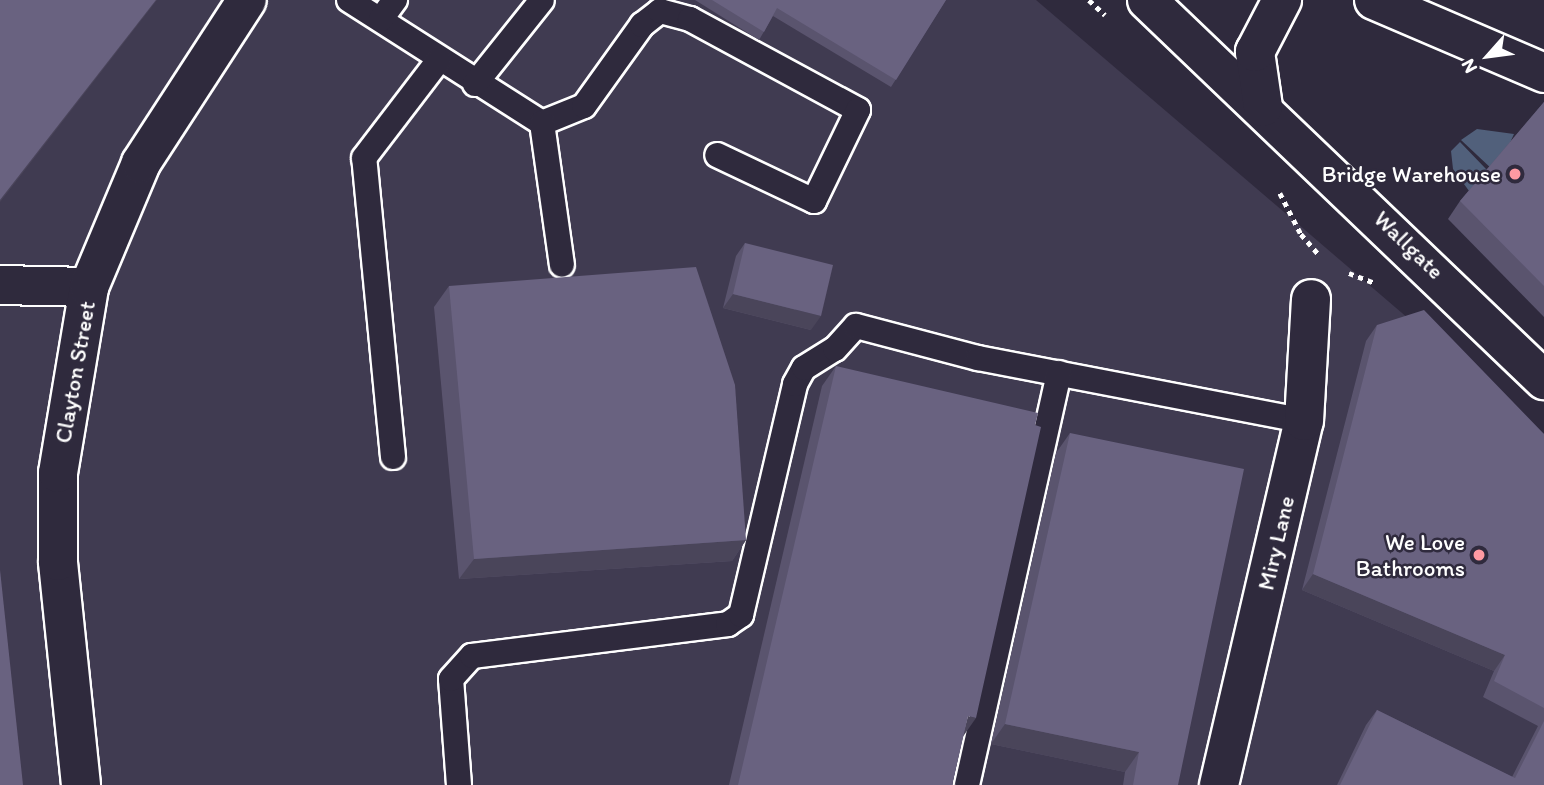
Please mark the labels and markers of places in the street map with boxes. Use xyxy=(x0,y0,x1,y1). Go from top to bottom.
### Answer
place label: Bridge Warehouse xyxy=(1323,160,1501,188)
marker: Bridge Warehouse xyxy=(1507,166,1523,182)
place label: We Love Bathrooms xyxy=(1356,528,1465,582)
marker: We Love Bathrooms xyxy=(1471,547,1487,563)

